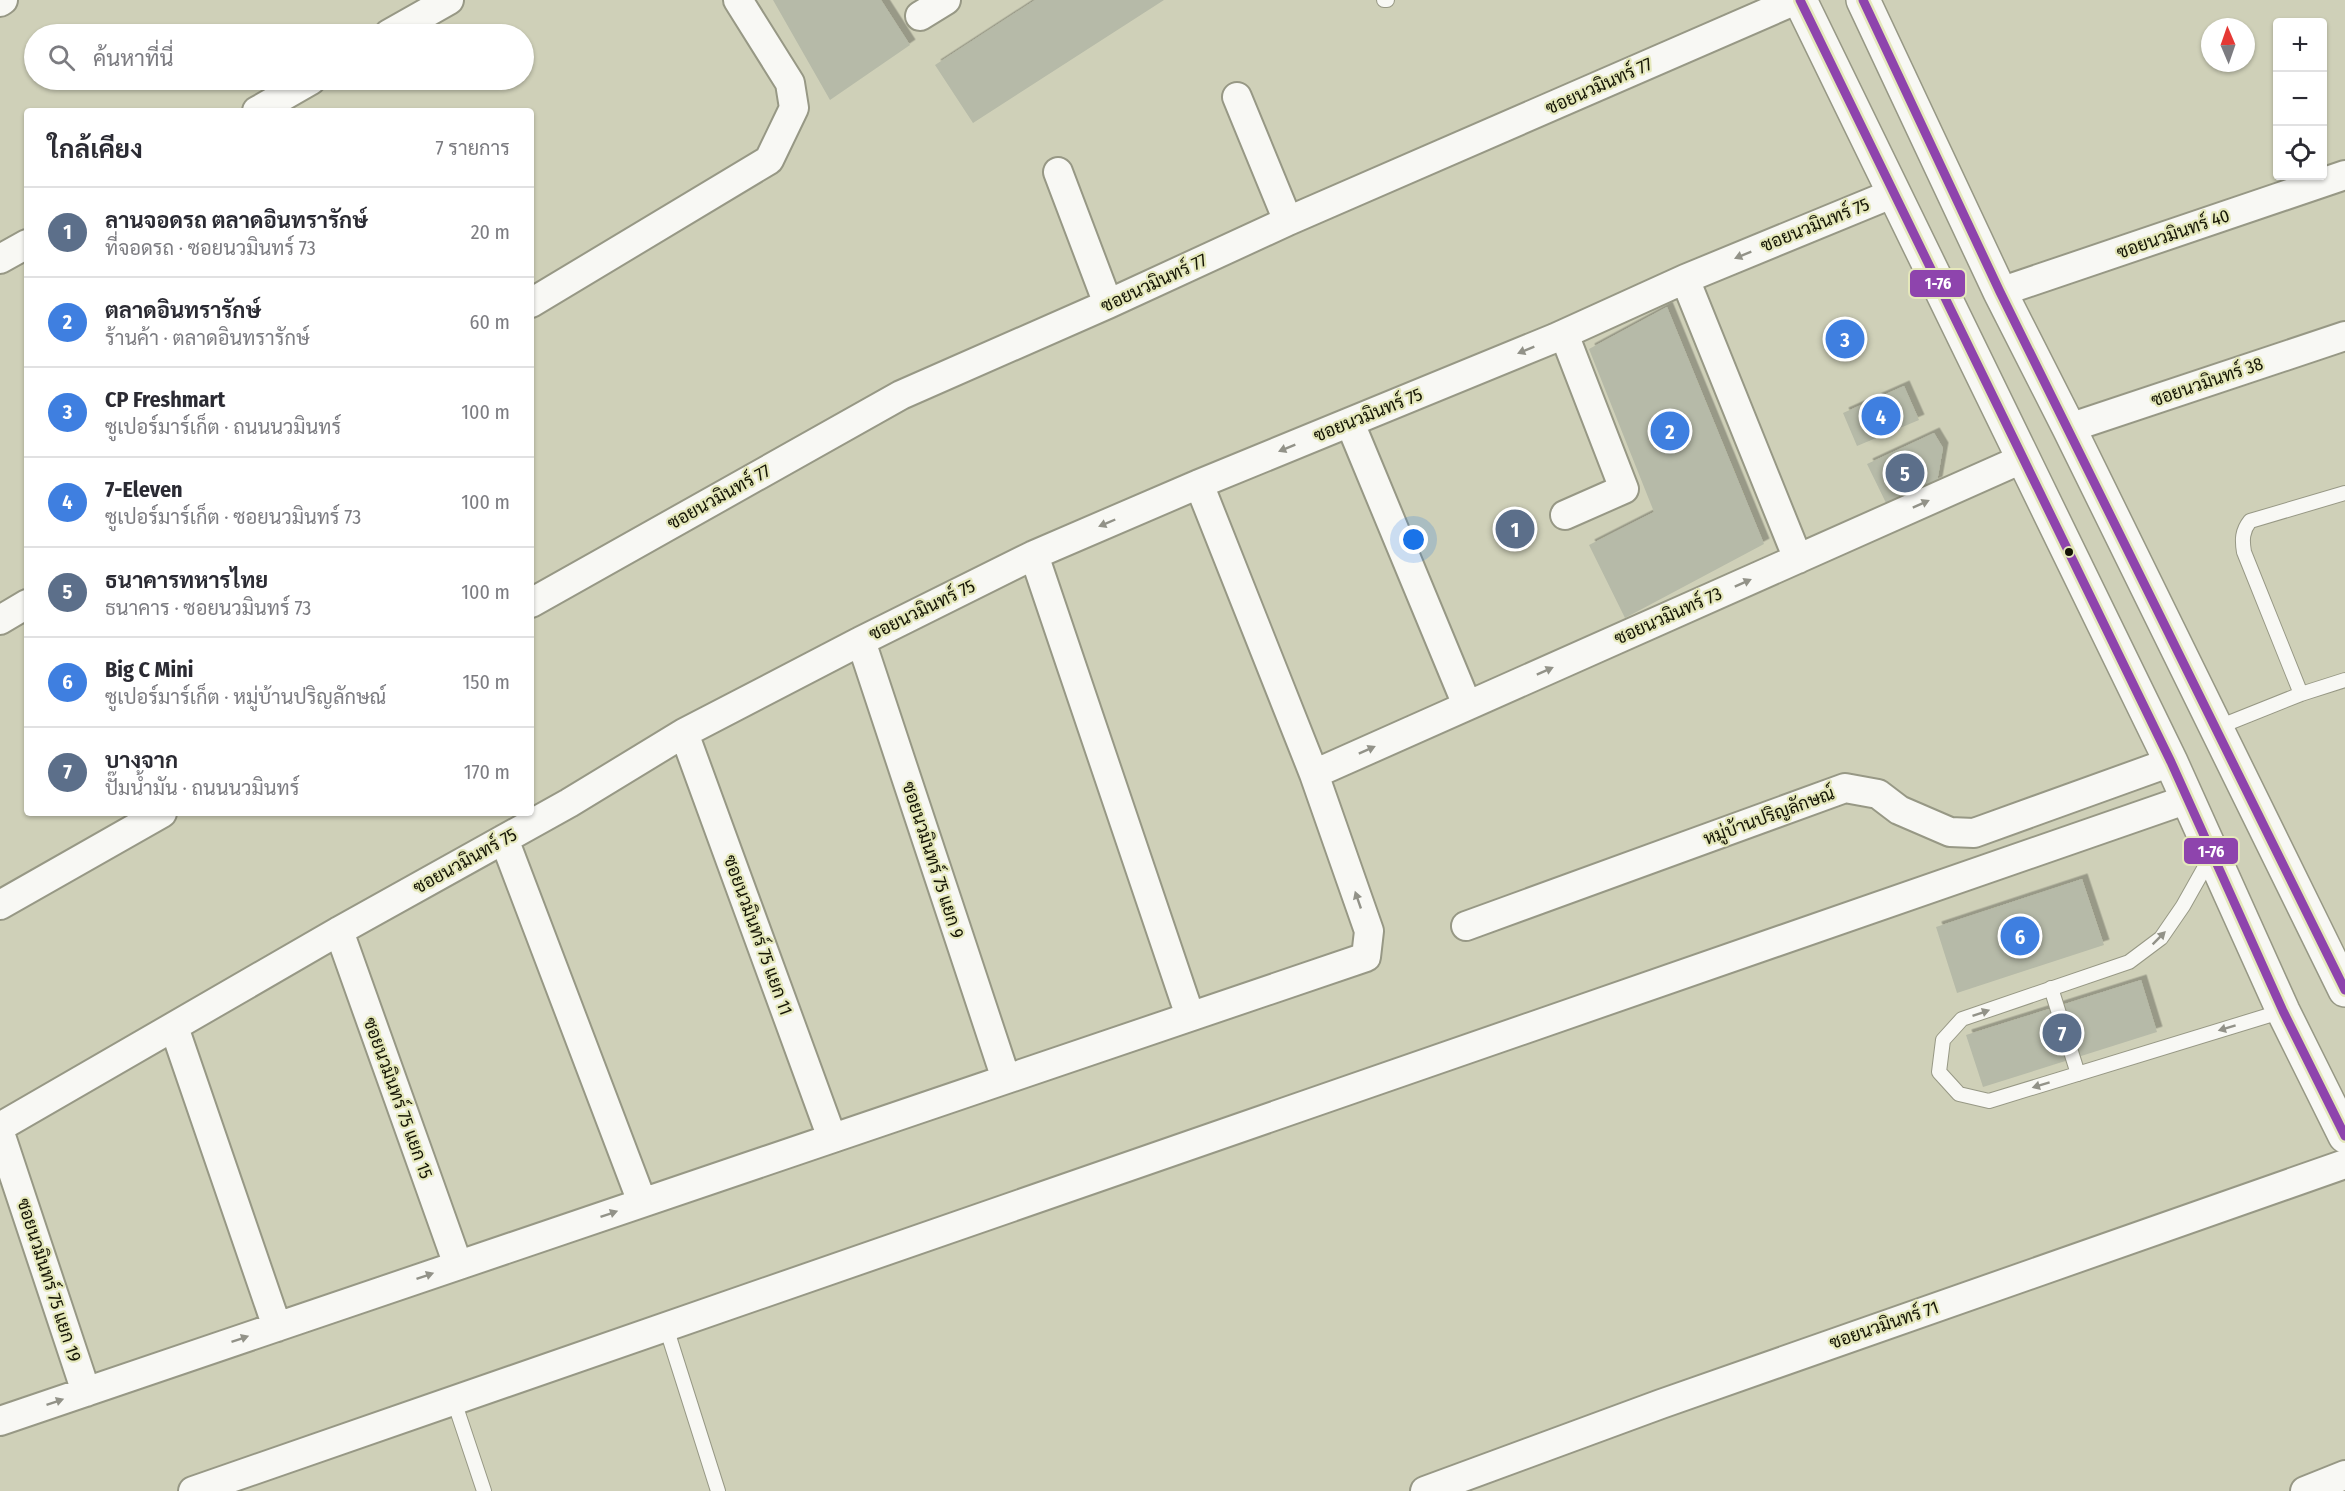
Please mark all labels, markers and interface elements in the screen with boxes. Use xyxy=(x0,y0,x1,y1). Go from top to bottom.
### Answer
north arrow xyxy=(2201,18,2255,72)
map controls xyxy=(2273,18,2327,180)
button: + xyxy=(2273,18,2327,72)
search box xyxy=(24,24,534,90)
icon: search xyxy=(45,41,78,74)
text: ค้นหาที่นี่ xyxy=(93,45,173,72)
street label: ซอยนวมินทร์ 77 xyxy=(1541,51,1656,119)
button: − xyxy=(2273,72,2327,126)
button: locate xyxy=(2273,126,2327,180)
text: ใกล้เคียง xyxy=(48,134,143,165)
text: 7 รายการ xyxy=(435,136,510,160)
street label: ซอยนวมินทร์ 75 xyxy=(1757,191,1873,257)
street label: ซอยนวมินทร์ 40 xyxy=(2113,202,2232,264)
text: ลานจอดรถ ตลาดอินทรารักษ์ xyxy=(105,207,368,234)
text: 1 xyxy=(63,220,72,244)
text: 20 m xyxy=(471,220,510,244)
text: ที่จอดรถ · ซอยนวมินทร์ 73 xyxy=(105,236,316,260)
street label: ซอยนวมินทร์ 77 xyxy=(1097,247,1211,317)
one-way arrow xyxy=(1734,251,1752,260)
line badge: 1-76 xyxy=(1909,269,1966,298)
text: 1-76 xyxy=(1925,274,1951,293)
text: ตลาดอินทรารักษ์ xyxy=(105,297,261,324)
text: 2 xyxy=(63,310,72,334)
text: 60 m xyxy=(470,310,510,334)
pin: 3 xyxy=(1826,316,1864,362)
text: ร้านค้า · ตลาดอินทรารักษ์ xyxy=(105,326,310,350)
one-way arrow xyxy=(1517,346,1535,355)
street label: ซอยนวมินทร์ 38 xyxy=(2147,351,2266,411)
street label: ซอยนวมินทร์ 75 xyxy=(1310,381,1426,447)
text: CP Freshmart xyxy=(105,386,225,413)
pin: 4 xyxy=(1862,394,1900,438)
text: 3 xyxy=(63,400,72,424)
text: 100 m xyxy=(461,400,510,424)
pin: 2 xyxy=(1650,408,1690,454)
text: ซูเปอร์มาร์เก็ต · ถนนนวมินทร์ xyxy=(105,415,341,439)
one-way arrow xyxy=(1278,443,1296,453)
pin: 5 xyxy=(1886,450,1924,496)
street label: ซอยนวมินทร์ 77 xyxy=(663,458,774,534)
text: 7-Eleven xyxy=(105,476,183,503)
text: 4 xyxy=(62,490,73,514)
text: 100 m xyxy=(461,490,510,514)
one-way arrow xyxy=(1912,499,1929,508)
text: ซูเปอร์มาร์เก็ต · ซอยนวมินทร์ 73 xyxy=(105,505,361,529)
pin: 1 xyxy=(1496,506,1534,552)
one-way arrow xyxy=(1098,518,1116,528)
your location xyxy=(1399,525,1428,554)
unlabelled marker xyxy=(2063,546,2075,558)
text: ธนาคารทหารไทย xyxy=(105,567,268,594)
street label: ซอยนวมินทร์ 75 xyxy=(865,573,979,645)
one-way arrow xyxy=(1734,578,1752,588)
text: 5 xyxy=(63,580,72,604)
text: 100 m xyxy=(461,580,510,604)
street label: ซอยนวมินทร์ 73 xyxy=(1610,581,1725,649)
text: ธนาคาร · ซอยนวมินทร์ 73 xyxy=(105,596,311,620)
text: Big C Mini xyxy=(105,656,193,683)
one-way arrow xyxy=(1537,666,1554,675)
text: 6 xyxy=(62,670,73,694)
text: 150 m xyxy=(463,670,510,694)
text: ซูเปอร์มาร์เก็ต · หมู่บ้านปริญลักษณ์ xyxy=(105,685,386,709)
one-way arrow xyxy=(1359,745,1377,755)
text: บางจาก xyxy=(105,747,178,774)
text: 7 xyxy=(63,760,72,784)
text: 170 m xyxy=(464,760,510,784)
text: ปั๊มน้ำมัน · ถนนนวมินทร์ xyxy=(105,776,299,800)
street label: ซอยนวมินทร์ 75 แยก 9 xyxy=(897,778,971,941)
street label: หมู่บ้านปริญลักษณ์ xyxy=(1700,780,1838,852)
street label: ซอยนวมินทร์ 75 xyxy=(408,822,521,899)
line badge: 1-76 xyxy=(2183,837,2239,865)
text: 1-76 xyxy=(2198,842,2224,861)
street label: ซอยนวมินทร์ 75 แยก 11 xyxy=(719,851,799,1018)
one-way arrow xyxy=(1353,891,1363,909)
pin: 6 xyxy=(2000,914,2040,958)
one-way arrow xyxy=(2151,931,2166,945)
one-way arrow xyxy=(1972,1007,1990,1017)
pin: 7 xyxy=(2042,1010,2082,1056)
street label: ซอยนวมินทร์ 75 แยก 15 xyxy=(359,1014,439,1182)
one-way arrow xyxy=(2218,1024,2236,1033)
one-way arrow xyxy=(2032,1081,2050,1090)
street label: ซอยนวมินทร์ 75 แยก 19 xyxy=(12,1195,88,1364)
one-way arrow xyxy=(600,1208,618,1218)
one-way arrow xyxy=(416,1271,434,1281)
street label: ซอยนวมินทร์ 71 xyxy=(1826,1294,1941,1354)
one-way arrow xyxy=(231,1334,249,1343)
one-way arrow xyxy=(46,1397,64,1406)

